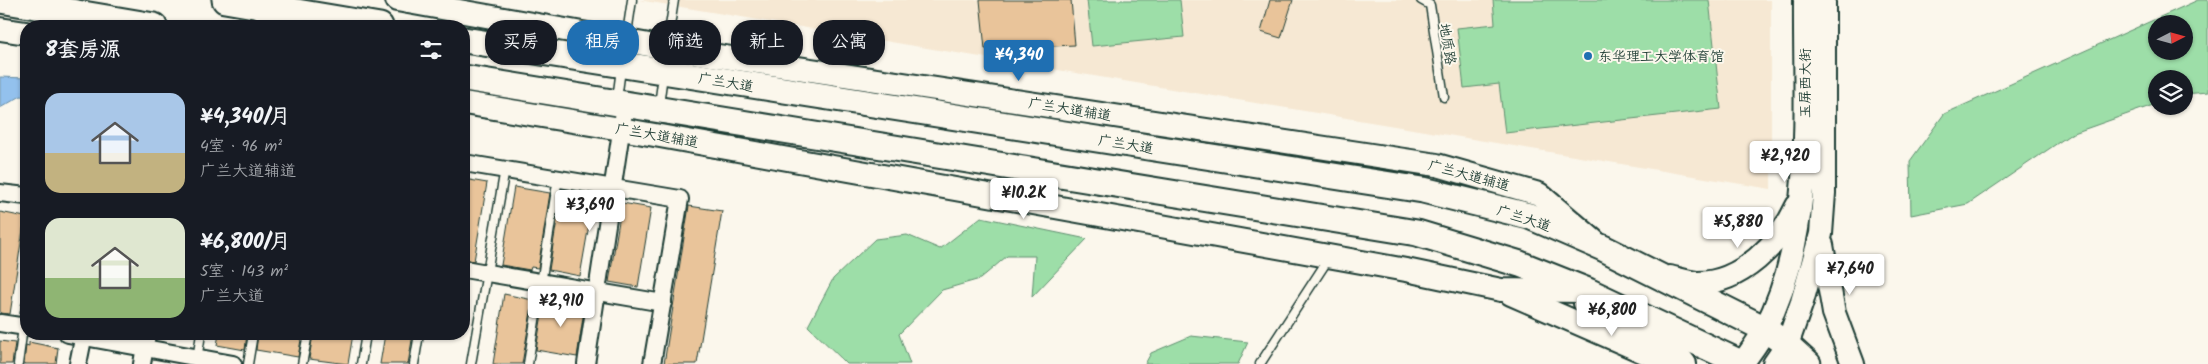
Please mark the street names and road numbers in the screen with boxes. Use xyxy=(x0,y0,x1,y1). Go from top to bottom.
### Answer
street label: 地质路 xyxy=(1433,22,1461,67)
street label: 玉屏西大街 xyxy=(1795,48,1817,118)
street label: 广兰大道 xyxy=(696,68,755,98)
street label: 广兰大道辅道 xyxy=(1027,93,1113,127)
street label: 广兰大道辅道 xyxy=(614,118,700,154)
street label: 广兰大道 xyxy=(1096,130,1155,160)
street label: 广兰大道辅道 xyxy=(1425,154,1512,197)
street label: 广兰大道 xyxy=(1494,200,1554,238)

